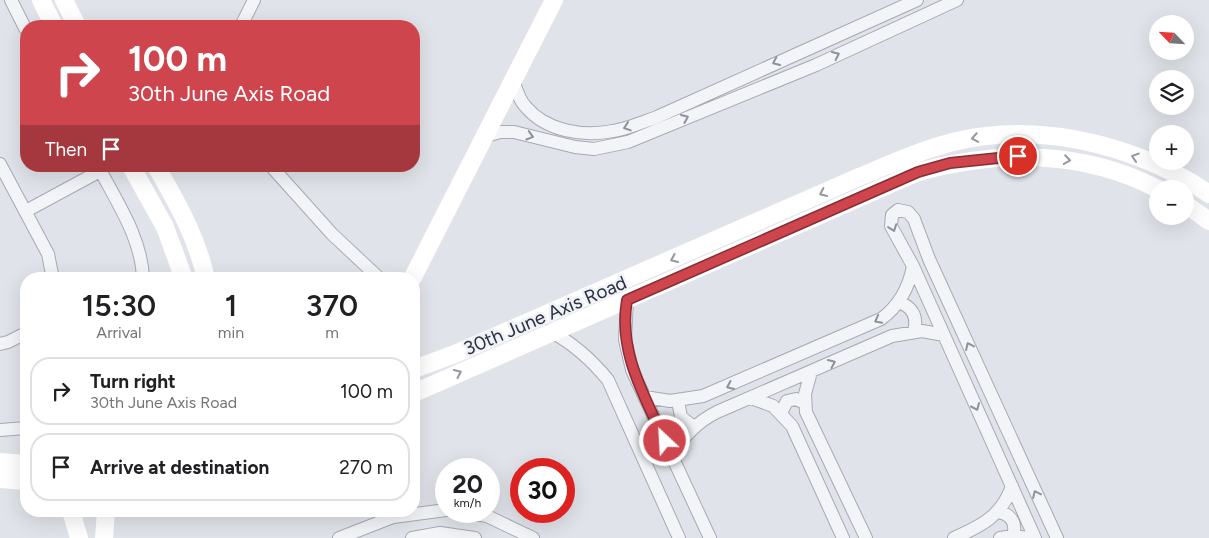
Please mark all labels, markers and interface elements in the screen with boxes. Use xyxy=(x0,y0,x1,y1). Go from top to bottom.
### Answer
north arrow xyxy=(1149,15,1194,60)
map controls xyxy=(1149,15,1194,225)
text: 100 m xyxy=(128,38,227,80)
icon: right xyxy=(45,40,110,105)
one-way arrow xyxy=(830,52,839,62)
one-way arrow xyxy=(772,56,781,66)
button: layers xyxy=(1149,70,1194,115)
text: 30th June Axis Road xyxy=(128,80,330,107)
one-way arrow xyxy=(681,113,689,123)
one-way arrow xyxy=(624,121,632,131)
button: + xyxy=(1149,125,1194,170)
one-way arrow xyxy=(526,130,534,140)
one-way arrow xyxy=(971,132,979,142)
icon: arrive xyxy=(97,135,125,163)
pin xyxy=(997,135,1039,177)
text: Then xyxy=(45,138,87,161)
icon: arrive xyxy=(1004,142,1032,170)
one-way arrow xyxy=(1131,152,1139,162)
one-way arrow xyxy=(1063,155,1071,165)
button: − xyxy=(1149,180,1194,225)
one-way arrow xyxy=(819,187,828,198)
one-way arrow xyxy=(887,223,897,232)
one-way arrow xyxy=(670,253,679,264)
street label: 30th June Axis Road xyxy=(460,271,630,360)
text: 15:30 xyxy=(82,287,156,324)
text: 1 xyxy=(225,287,237,324)
text: 370 xyxy=(306,287,358,324)
one-way arrow xyxy=(874,313,883,323)
text: Arrival xyxy=(96,323,142,342)
text: min xyxy=(218,323,244,342)
text: m xyxy=(325,323,339,342)
one-way arrow xyxy=(964,342,975,351)
one-way arrow xyxy=(827,358,836,369)
one-way arrow xyxy=(453,369,462,380)
text: Turn right xyxy=(90,370,176,393)
icon: right xyxy=(47,377,75,405)
one-way arrow xyxy=(726,379,735,390)
text: 100 m xyxy=(340,380,393,403)
text: 30th June Axis Road xyxy=(90,393,237,412)
one-way arrow xyxy=(970,402,980,411)
position arrow xyxy=(638,414,690,466)
icon: arrive xyxy=(47,453,75,481)
text: Arrive at destination xyxy=(90,456,269,479)
text: 270 m xyxy=(339,456,393,479)
speed limit sign: 30 xyxy=(510,458,575,523)
text: 20 xyxy=(452,469,483,499)
one-way arrow xyxy=(1032,490,1043,499)
text: km/h xyxy=(454,496,481,510)

